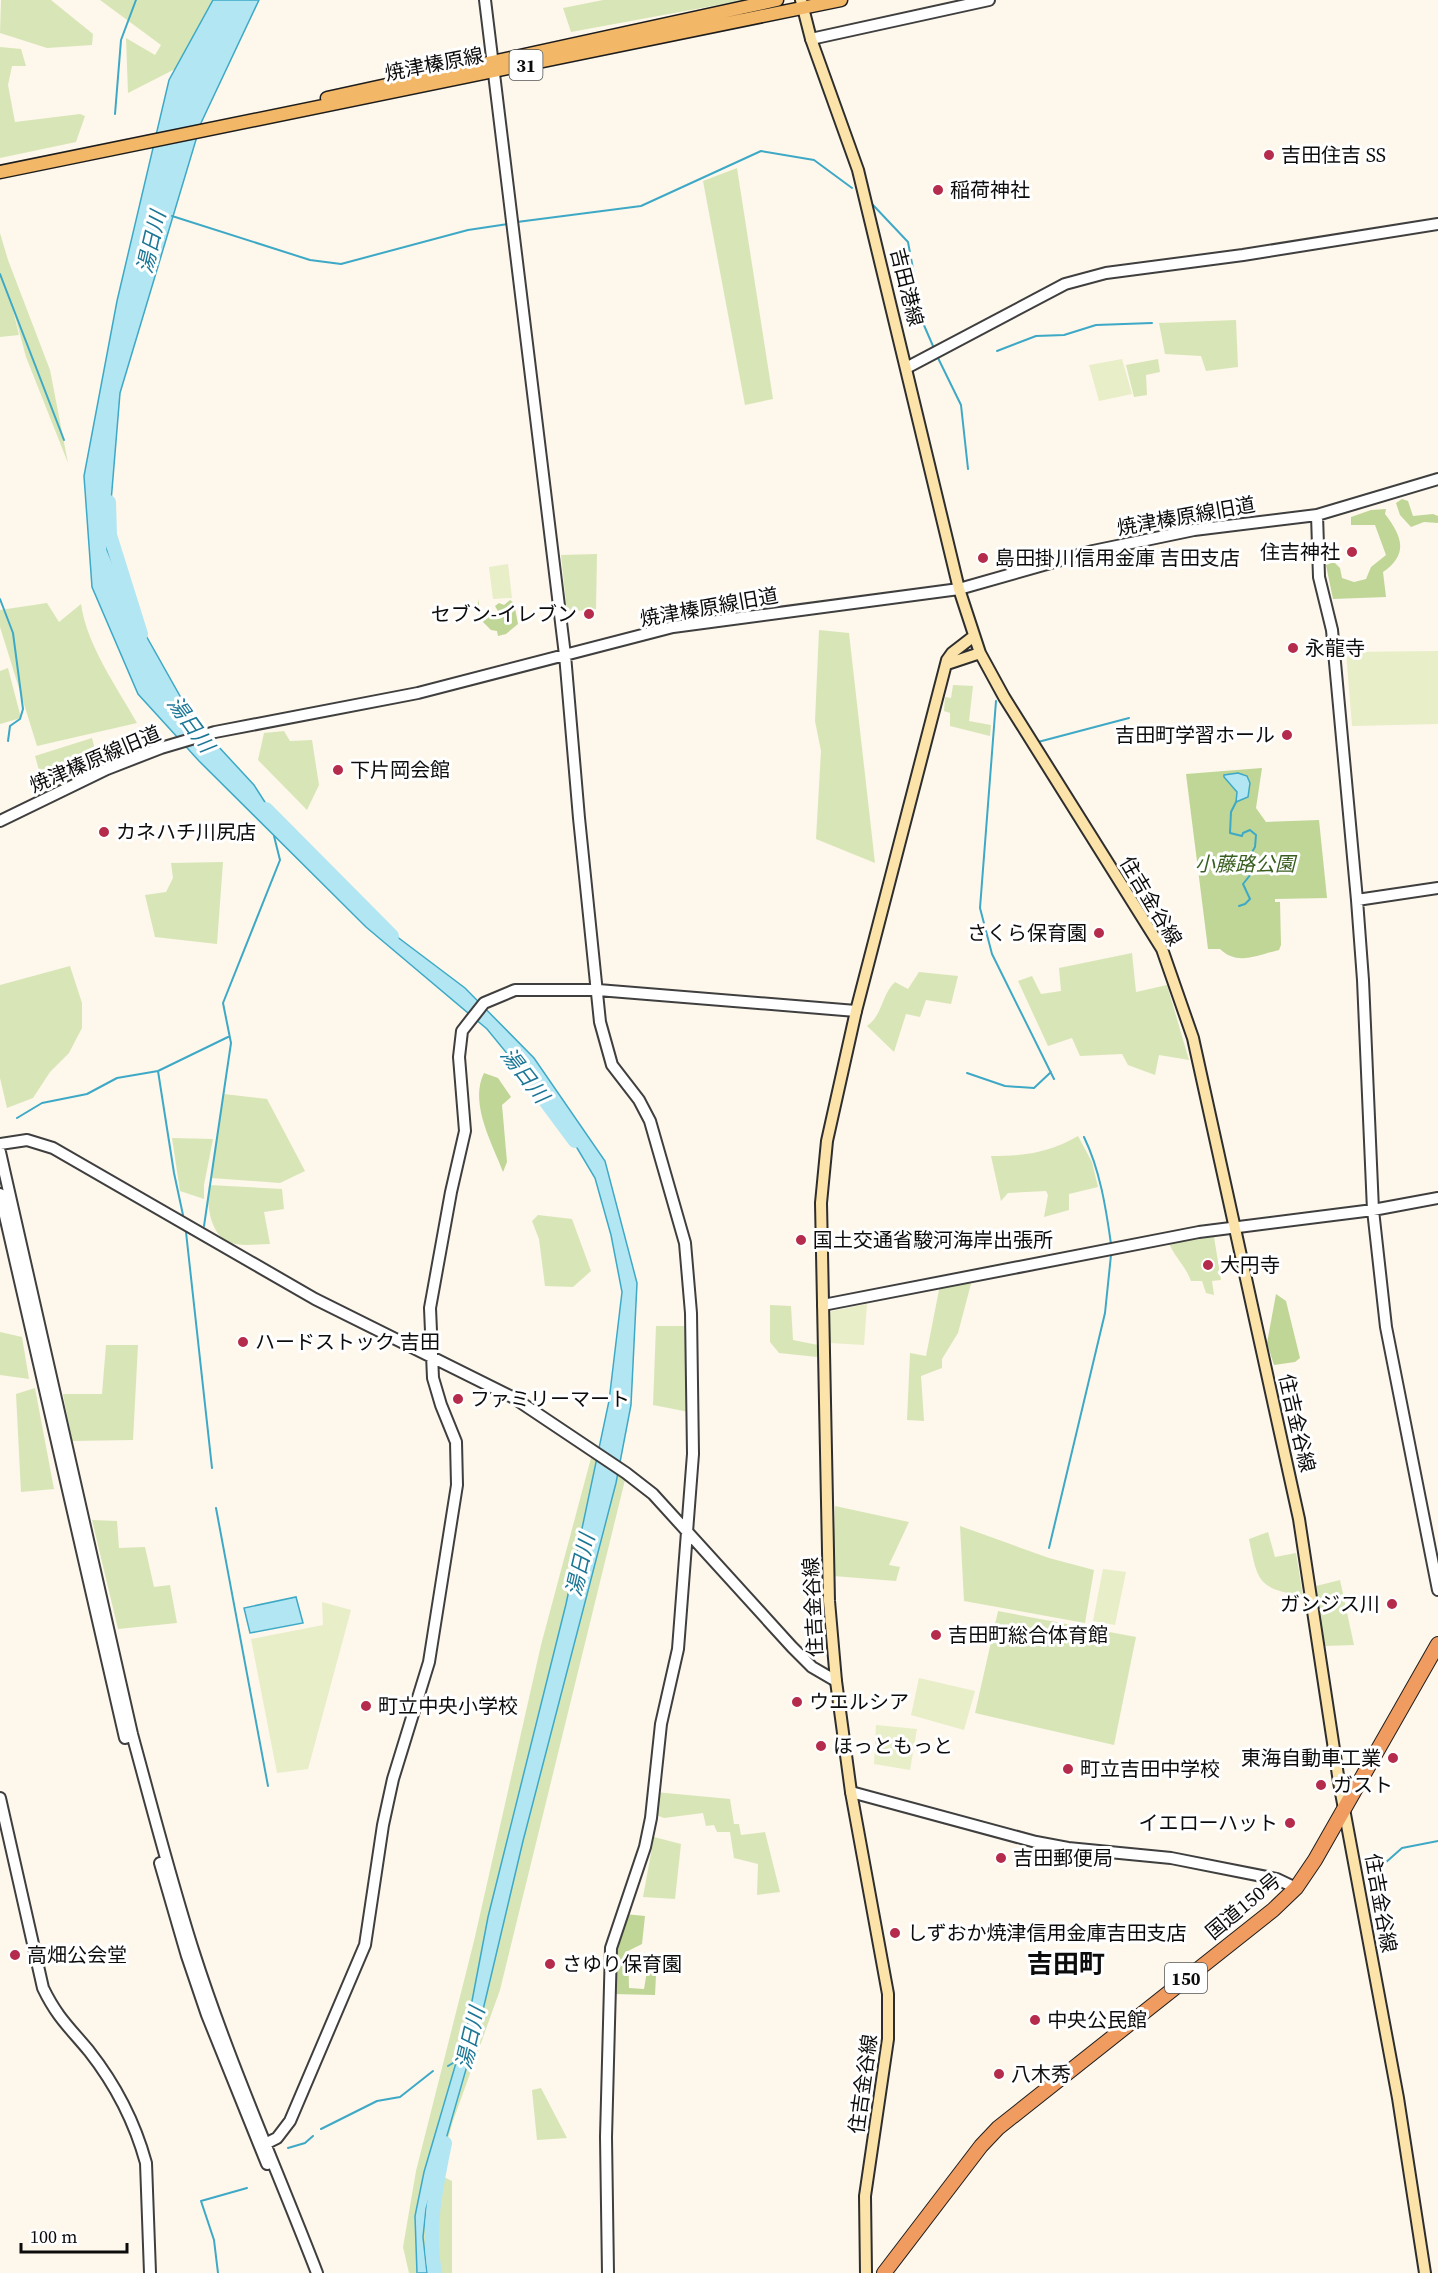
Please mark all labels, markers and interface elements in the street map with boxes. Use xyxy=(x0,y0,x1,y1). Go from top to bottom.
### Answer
street label: 焼津榛原線 xyxy=(382,41,486,87)
road number: 31 xyxy=(510,50,542,80)
place label: 吉田住吉 SS xyxy=(1281,141,1386,169)
marker: 吉田住吉 SS xyxy=(1262,148,1276,162)
place label: 稲荷神社 xyxy=(950,176,1030,204)
marker: 稲荷神社 xyxy=(931,183,945,197)
water label: 湯日川 xyxy=(130,206,173,276)
street label: 吉田港線 xyxy=(884,245,930,329)
street label: 焼津榛原線旧道 xyxy=(1115,490,1257,542)
place label: 住吉神社 xyxy=(1260,538,1340,566)
place label: 島田掛川信用金庫 吉田支店 xyxy=(995,544,1240,572)
marker: 住吉神社 xyxy=(1345,545,1359,559)
marker: 島田掛川信用金庫 吉田支店 xyxy=(976,551,990,565)
street label: 焼津榛原線旧道 xyxy=(638,581,780,633)
place label: セブン-イレブン xyxy=(431,600,577,628)
marker: セブン-イレブン xyxy=(582,607,596,621)
place label: 永龍寺 xyxy=(1305,634,1365,662)
marker: 永龍寺 xyxy=(1286,641,1300,655)
water label: 湯日川 xyxy=(161,690,222,760)
street label: 焼津榛原線旧道 xyxy=(25,719,165,799)
place label: 吉田町学習ホール xyxy=(1115,721,1275,749)
marker: 吉田町学習ホール xyxy=(1280,728,1294,742)
place label: 下片岡会館 xyxy=(350,756,450,784)
marker: 下片岡会館 xyxy=(331,763,345,777)
place label: カネハチ川尻店 xyxy=(116,818,256,846)
marker: カネハチ川尻店 xyxy=(97,825,111,839)
park label: 小藤路公園 xyxy=(1195,850,1298,878)
street label: 住吉金谷線 xyxy=(1113,851,1189,951)
place label: さくら保育園 xyxy=(967,919,1087,947)
marker: さくら保育園 xyxy=(1092,926,1106,940)
water label: 湯日川 xyxy=(494,1041,557,1110)
place label: 国土交通省駿河海岸出張所 xyxy=(813,1226,1053,1254)
marker: 国土交通省駿河海岸出張所 xyxy=(794,1233,808,1247)
place label: 大円寺 xyxy=(1220,1251,1280,1279)
marker: 大円寺 xyxy=(1201,1258,1215,1272)
place label: ハードストック 吉田 xyxy=(255,1328,440,1356)
marker: ハードストック 吉田 xyxy=(236,1335,250,1349)
street label: 住吉金谷線 xyxy=(1272,1371,1322,1475)
place label: ファミリーマート xyxy=(470,1385,630,1413)
marker: ファミリーマート xyxy=(451,1392,465,1406)
water label: 湯日川 xyxy=(559,1529,602,1599)
street label: 住吉金谷線 xyxy=(796,1556,830,1658)
place label: ガンジス川 xyxy=(1280,1590,1380,1618)
marker: ガンジス川 xyxy=(1385,1597,1399,1611)
place label: 吉田町総合体育館 xyxy=(948,1621,1108,1649)
marker: 吉田町総合体育館 xyxy=(929,1628,943,1642)
place label: ウエルシア xyxy=(809,1688,909,1716)
place label: 町立中央小学校 xyxy=(378,1692,518,1720)
marker: ウエルシア xyxy=(790,1695,804,1709)
marker: 町立中央小学校 xyxy=(359,1699,373,1713)
place label: ほっともっと xyxy=(833,1732,953,1760)
marker: ほっともっと xyxy=(814,1739,828,1753)
place label: 東海自動車工業 xyxy=(1241,1744,1381,1772)
marker: 東海自動車工業 xyxy=(1386,1751,1400,1765)
place label: 町立吉田中学校 xyxy=(1080,1755,1220,1783)
marker: 町立吉田中学校 xyxy=(1061,1762,1075,1776)
place label: ガスト xyxy=(1333,1771,1393,1799)
marker: ガスト xyxy=(1314,1778,1328,1792)
place label: イエローハット xyxy=(1139,1809,1278,1837)
marker: イエローハット xyxy=(1283,1816,1297,1830)
place label: 吉田郵便局 xyxy=(1013,1844,1113,1872)
marker: 吉田郵便局 xyxy=(994,1851,1008,1865)
street label: 住吉金谷線 xyxy=(1359,1851,1403,1955)
street label: 国道150号 xyxy=(1200,1866,1286,1946)
place label: しずおか焼津信用金庫吉田支店 xyxy=(907,1919,1187,1947)
marker: しずおか焼津信用金庫吉田支店 xyxy=(888,1926,902,1940)
place label: 高畑公会堂 xyxy=(27,1941,127,1969)
district label: 吉田町 xyxy=(1027,1946,1105,1982)
marker: 高畑公会堂 xyxy=(8,1948,22,1962)
place label: さゆり保育園 xyxy=(562,1950,682,1978)
marker: さゆり保育園 xyxy=(543,1957,557,1971)
road number: 150 xyxy=(1165,1963,1207,1993)
water label: 湯日川 xyxy=(449,2002,492,2072)
place label: 中央公民館 xyxy=(1047,2006,1147,2034)
marker: 中央公民館 xyxy=(1028,2013,1042,2027)
street label: 住吉金谷線 xyxy=(842,2033,884,2135)
place label: 八木秀 xyxy=(1011,2060,1071,2088)
marker: 八木秀 xyxy=(992,2067,1006,2081)
scale bar xyxy=(21,2216,128,2254)
text: 100 m xyxy=(30,2224,77,2249)

